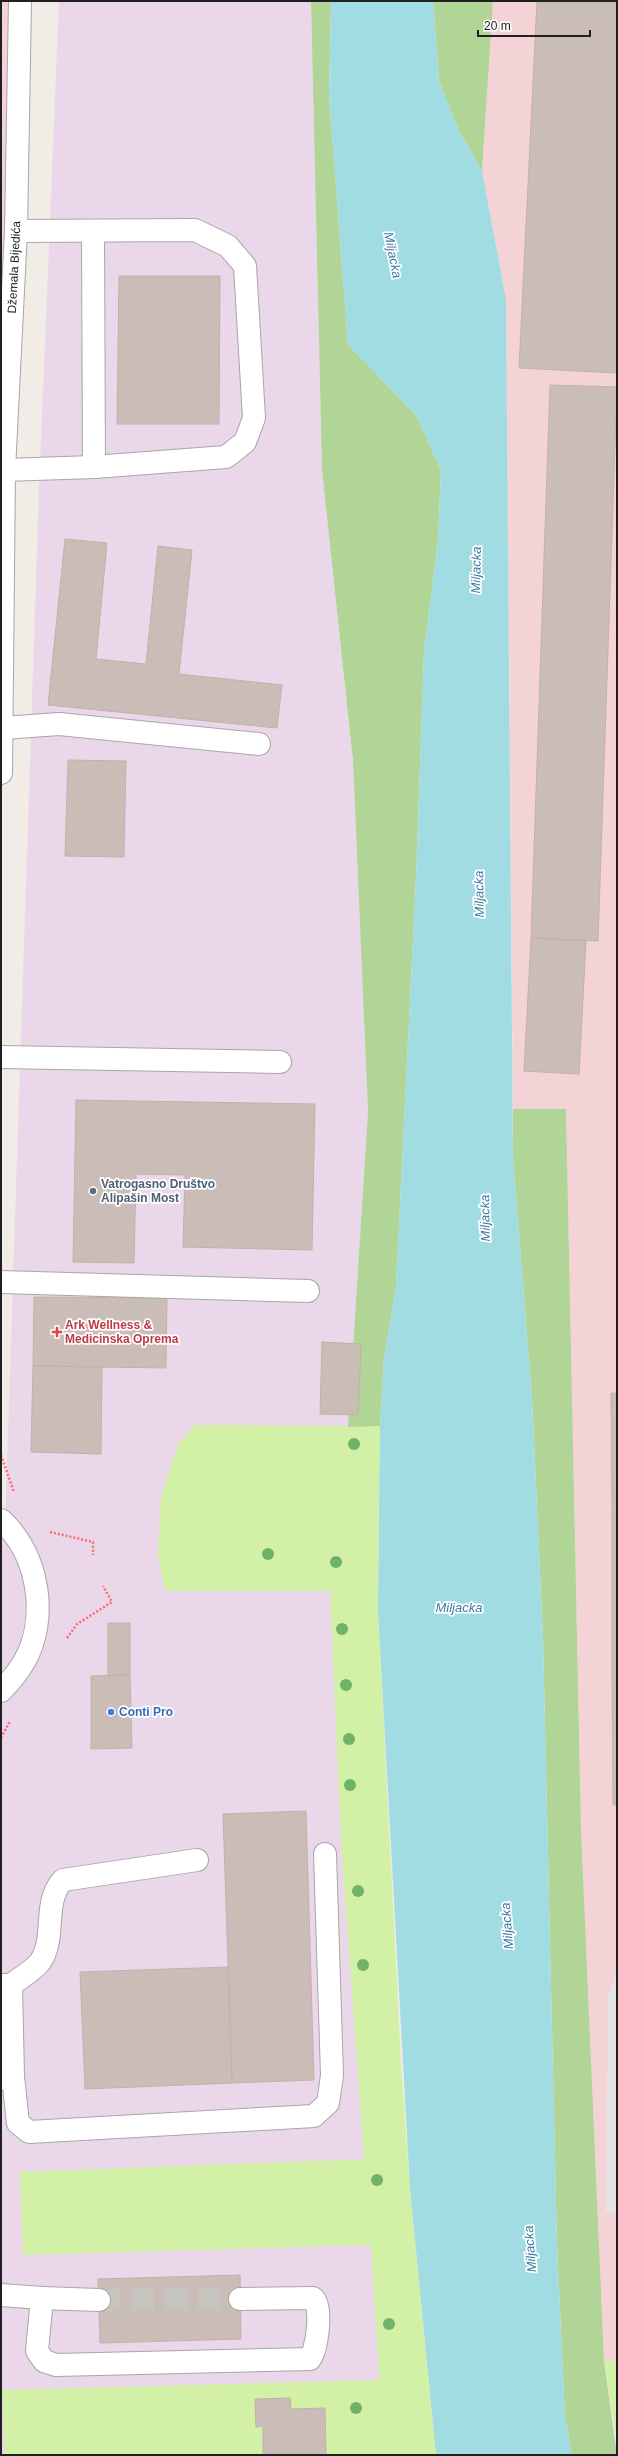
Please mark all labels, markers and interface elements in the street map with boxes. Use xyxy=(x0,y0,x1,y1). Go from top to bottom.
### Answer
scale bar xyxy=(478,12,590,38)
text: 20 m xyxy=(484,19,511,33)
street label: Džemala Bijedića xyxy=(5,220,23,314)
water label: Miljacka xyxy=(381,231,405,279)
water label: Miljacka xyxy=(468,546,484,594)
water label: Miljacka xyxy=(471,870,487,918)
place label: Vatrogasno Društvo Alipašin Most xyxy=(101,1177,215,1205)
marker: Vatrogasno Društvo Alipašin Most xyxy=(88,1186,98,1196)
water label: Miljacka xyxy=(477,1194,493,1242)
place label: Ark Wellness & Medicinska Oprema xyxy=(65,1318,179,1346)
marker: Ark Wellness & Medicinska Oprema xyxy=(52,1327,62,1337)
water label: Miljacka xyxy=(436,1600,482,1615)
place label: Conti Pro xyxy=(119,1705,173,1719)
marker: Conti Pro xyxy=(106,1707,116,1717)
water label: Miljacka xyxy=(498,1902,516,1950)
water label: Miljacka xyxy=(521,2225,539,2273)

